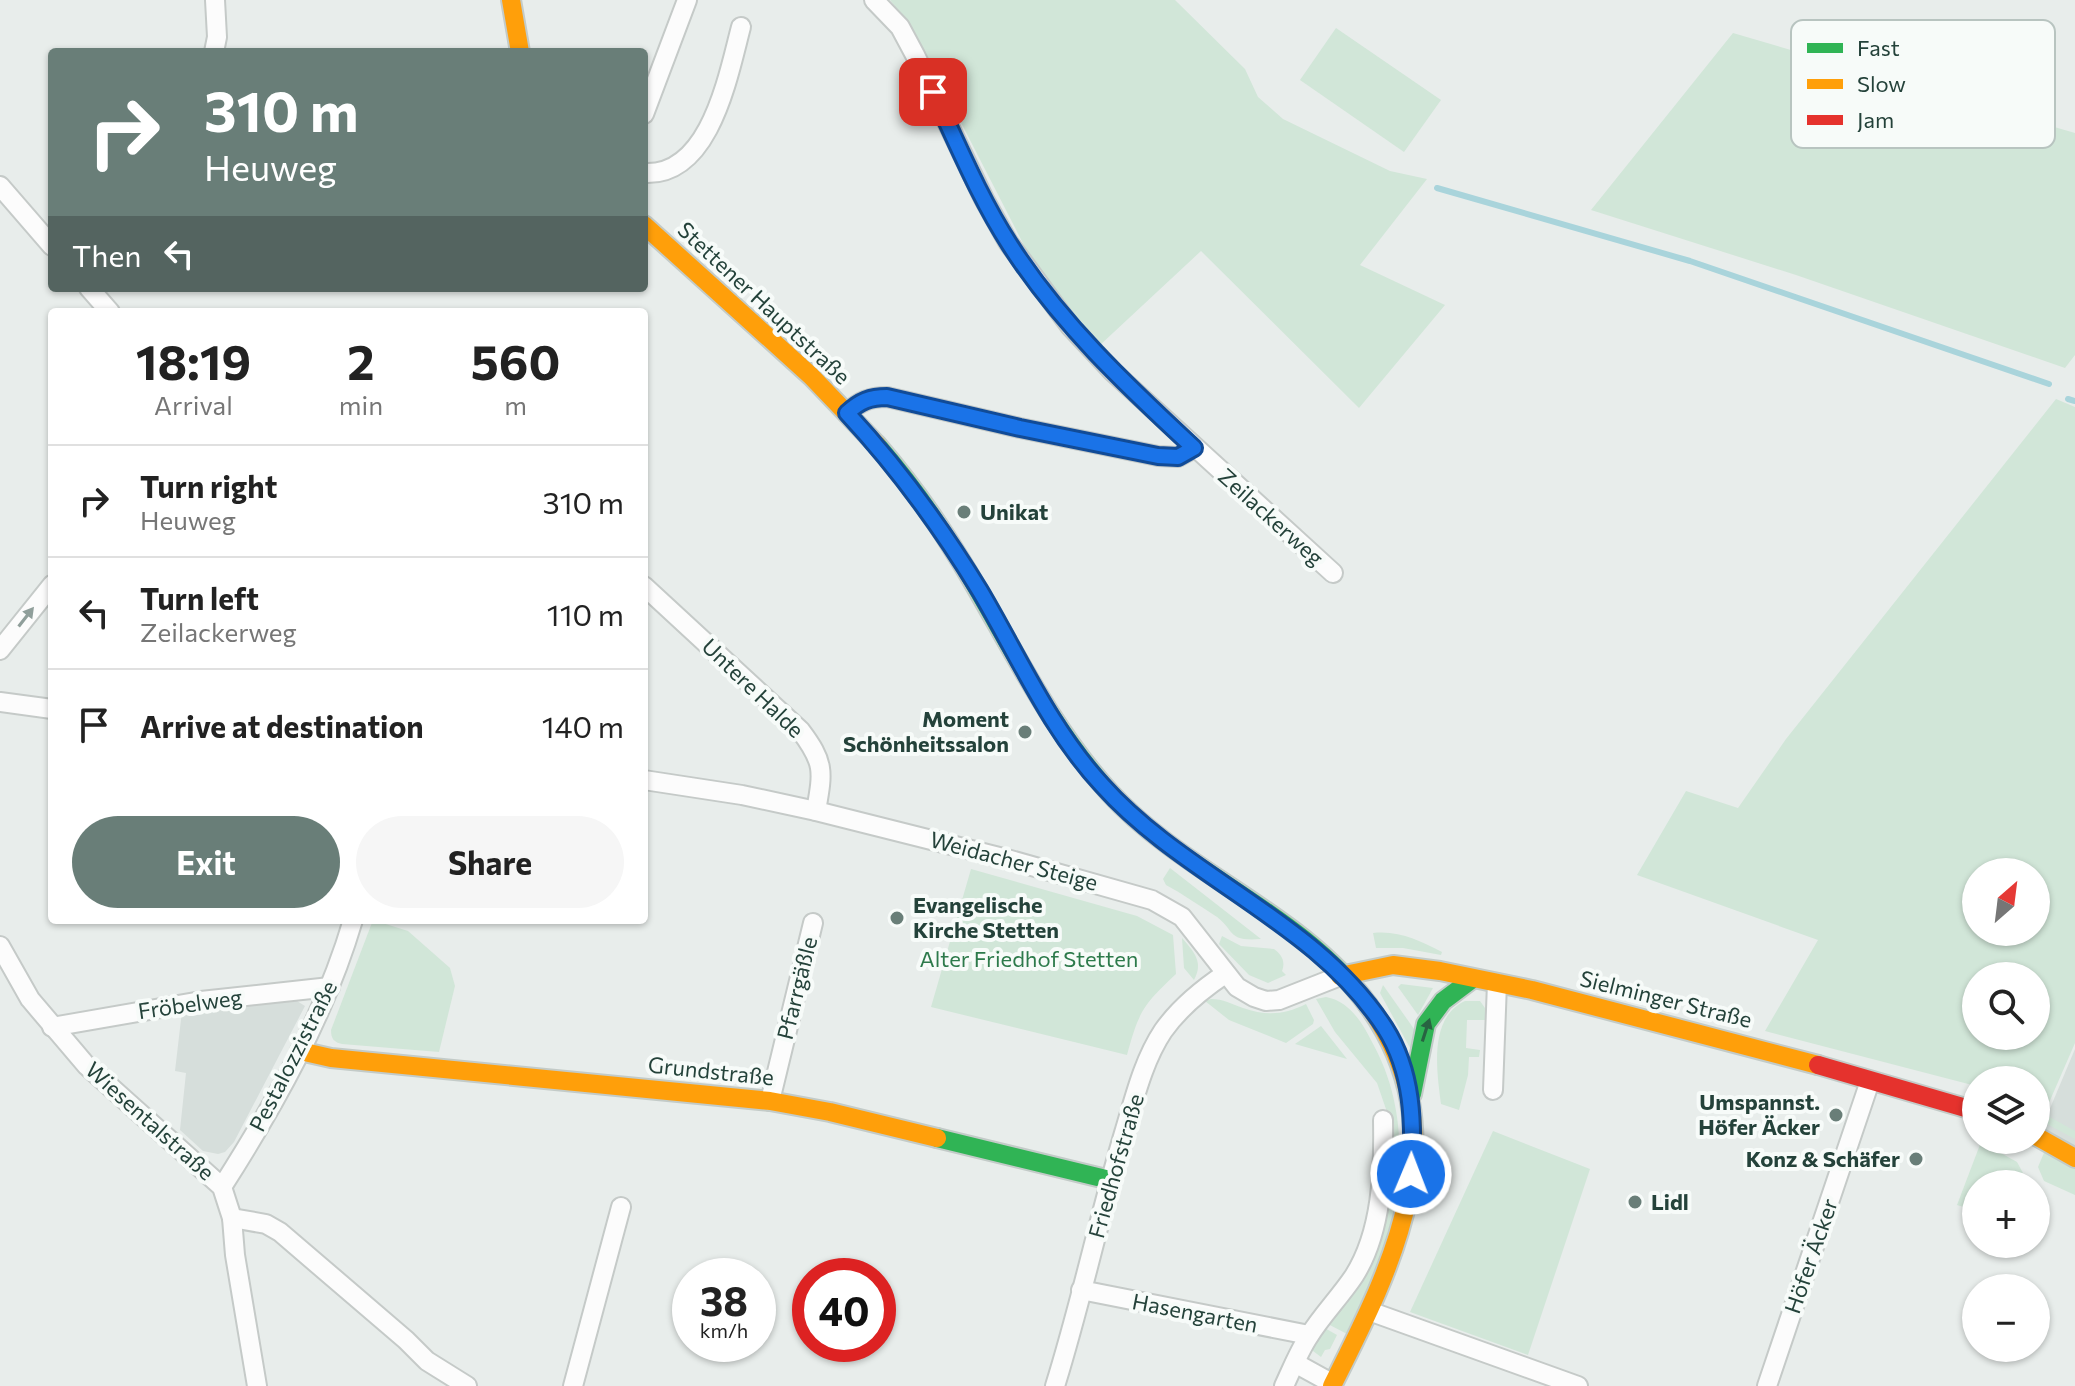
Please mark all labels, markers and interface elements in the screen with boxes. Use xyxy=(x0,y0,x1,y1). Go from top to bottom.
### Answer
legend xyxy=(1791,20,2055,148)
text: Fast xyxy=(1857,34,1900,61)
pin xyxy=(899,58,967,126)
icon: arrive xyxy=(911,70,955,114)
text: Slow xyxy=(1857,70,1906,97)
text: 310 m xyxy=(204,75,359,144)
icon: right xyxy=(72,80,176,184)
text: Jam xyxy=(1857,106,1894,133)
text: Heuweg xyxy=(204,144,337,188)
street label: Stettener Hauptstraße xyxy=(673,216,856,390)
icon: left xyxy=(157,232,201,276)
text: Then xyxy=(72,236,141,273)
text: 18:19 xyxy=(136,331,251,390)
text: 2 xyxy=(347,331,375,390)
text: 560 xyxy=(471,331,560,390)
text: Arrival xyxy=(154,389,233,420)
text: min xyxy=(339,389,383,420)
text: m xyxy=(504,389,527,420)
street label: Zeilackerweg xyxy=(1213,462,1330,571)
text: Turn right xyxy=(140,467,277,504)
icon: right xyxy=(72,479,116,523)
text: 310 m xyxy=(543,483,624,520)
place label: Unikat xyxy=(980,498,1048,525)
marker: Unikat xyxy=(955,503,973,521)
text: Heuweg xyxy=(140,504,236,535)
text: Turn left xyxy=(140,579,259,616)
icon: left xyxy=(72,591,116,635)
text: 110 m xyxy=(547,595,624,632)
one-way arrow xyxy=(17,607,34,627)
text: Zeilackerweg xyxy=(140,616,297,647)
street label: Untere Halde xyxy=(697,632,810,743)
icon: arrive xyxy=(72,703,116,747)
place label: Moment Schönheitssalon xyxy=(843,705,1009,757)
text: Arrive at destination xyxy=(140,707,424,744)
text: 140 m xyxy=(542,707,624,744)
marker: Moment Schönheitssalon xyxy=(1016,723,1034,741)
button: Exit xyxy=(72,816,340,908)
button: Share xyxy=(356,816,624,908)
street label: Weidacher Steige xyxy=(927,825,1101,896)
north arrow xyxy=(1962,858,2050,946)
map controls xyxy=(1962,858,2050,1362)
place label: Evangelische Kirche Stetten xyxy=(913,891,1059,943)
marker: Evangelische Kirche Stetten xyxy=(888,909,906,927)
street label: Pfarrgäßle xyxy=(771,934,822,1042)
park label: Alter Friedhof Stetten xyxy=(920,945,1138,972)
button: search xyxy=(1962,962,2050,1050)
street label: Sielminger Straße xyxy=(1577,964,1755,1033)
street label: Pestalozzistraße xyxy=(243,976,342,1136)
street label: Fröbelweg xyxy=(136,983,244,1024)
one-way arrow xyxy=(1421,1017,1433,1041)
street label: Grundstraße xyxy=(647,1050,775,1091)
street label: Wiesentalstraße xyxy=(80,1056,220,1186)
button: layers xyxy=(1962,1066,2050,1154)
place label: Umspannst. Höfer Äcker xyxy=(1698,1088,1820,1140)
street label: Friedhofstraße xyxy=(1082,1091,1149,1241)
marker: Umspannst. Höfer Äcker xyxy=(1827,1106,1845,1124)
position arrow xyxy=(1369,1132,1453,1216)
place label: Konz & Schäfer xyxy=(1746,1145,1900,1172)
marker: Konz & Schäfer xyxy=(1907,1150,1925,1168)
button: + xyxy=(1962,1170,2050,1258)
place label: Lidl xyxy=(1651,1188,1689,1215)
marker: Lidl xyxy=(1626,1193,1644,1211)
street label: Höfer Äcker xyxy=(1778,1195,1843,1317)
speed limit sign: 40 xyxy=(792,1258,896,1362)
button: − xyxy=(1962,1274,2050,1362)
text: 38 xyxy=(700,1275,748,1324)
street label: Hasengarten xyxy=(1130,1287,1260,1338)
text: km/h xyxy=(700,1318,748,1342)

